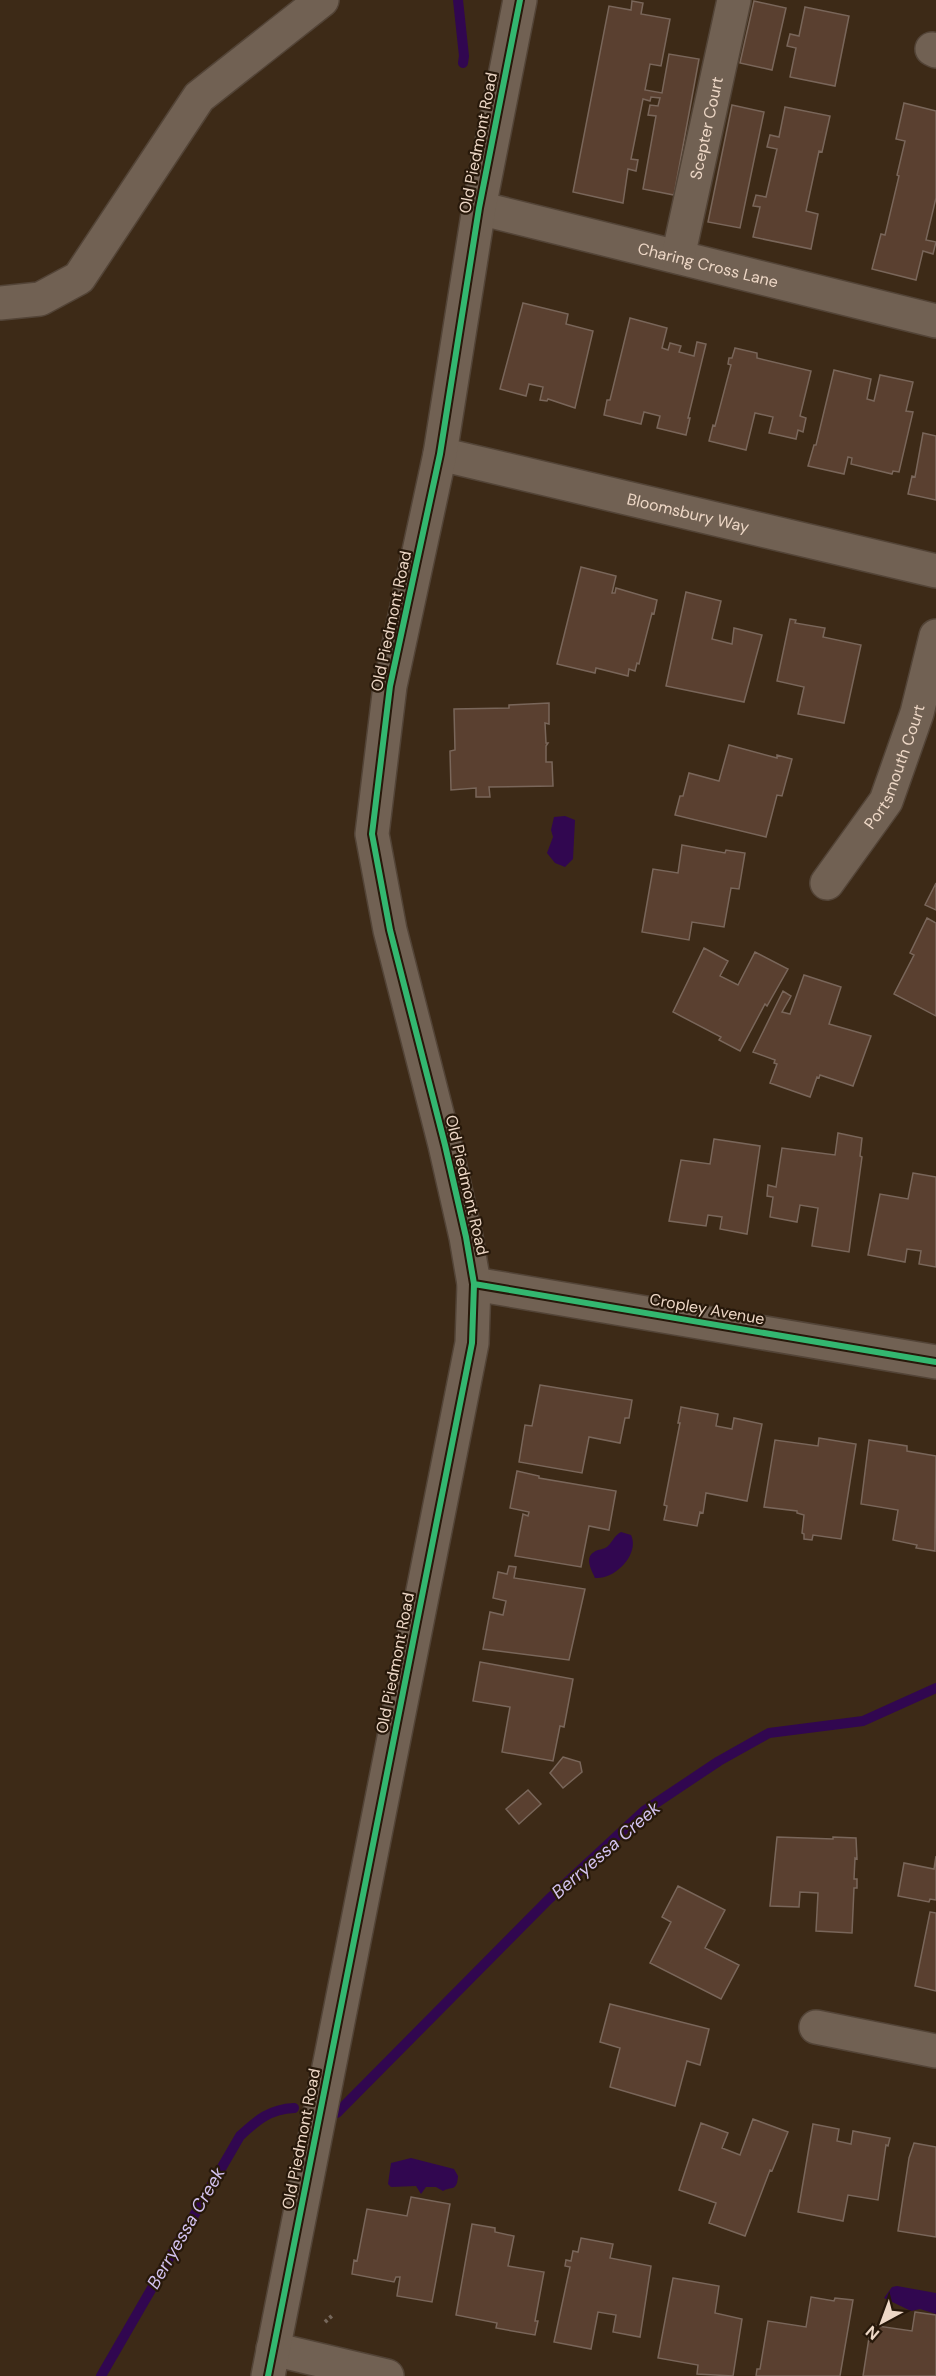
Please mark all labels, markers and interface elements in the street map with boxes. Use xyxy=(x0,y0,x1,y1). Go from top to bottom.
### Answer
street label: Old Piedmont Road xyxy=(454,71,502,215)
street label: Scepter Court xyxy=(685,75,728,182)
street label: Charing Cross Lane xyxy=(636,237,781,292)
street label: Bloomsbury Way xyxy=(625,488,751,537)
street label: Old Piedmont Road xyxy=(366,549,416,693)
street label: Portsmouth Court xyxy=(859,702,929,833)
street label: Old Piedmont Road xyxy=(441,1113,493,1257)
street label: Cropley Avenue xyxy=(648,1289,766,1329)
street label: Old Piedmont Road xyxy=(371,1591,419,1735)
water label: Berryessa Creek xyxy=(547,1796,666,1904)
street label: Old Piedmont Road xyxy=(277,2067,325,2211)
water label: Berryessa Creek xyxy=(141,2162,231,2293)
north arrow xyxy=(852,2292,912,2352)
text: N xyxy=(861,2321,884,2345)

